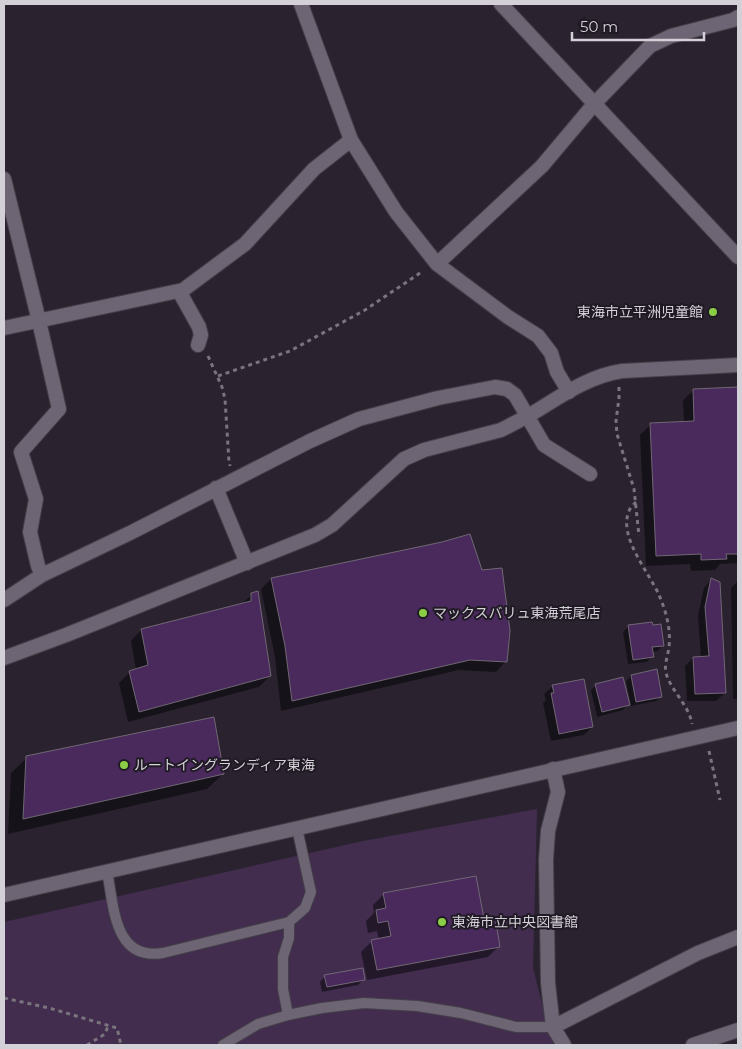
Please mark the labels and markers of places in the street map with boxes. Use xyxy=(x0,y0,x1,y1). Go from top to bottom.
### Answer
place label: 東海市立平洲児童館 xyxy=(577,303,703,321)
marker: 東海市立平洲児童館 xyxy=(707,306,719,318)
place label: マックスバリュ東海荒尾店 xyxy=(433,604,601,622)
marker: マックスバリュ東海荒尾店 xyxy=(417,607,429,619)
place label: ルートイングランディア東海 xyxy=(134,756,315,774)
marker: ルートイングランディア東海 xyxy=(118,759,130,771)
place label: 東海市立中央図書館 xyxy=(452,913,578,931)
marker: 東海市立中央図書館 xyxy=(436,916,448,928)

